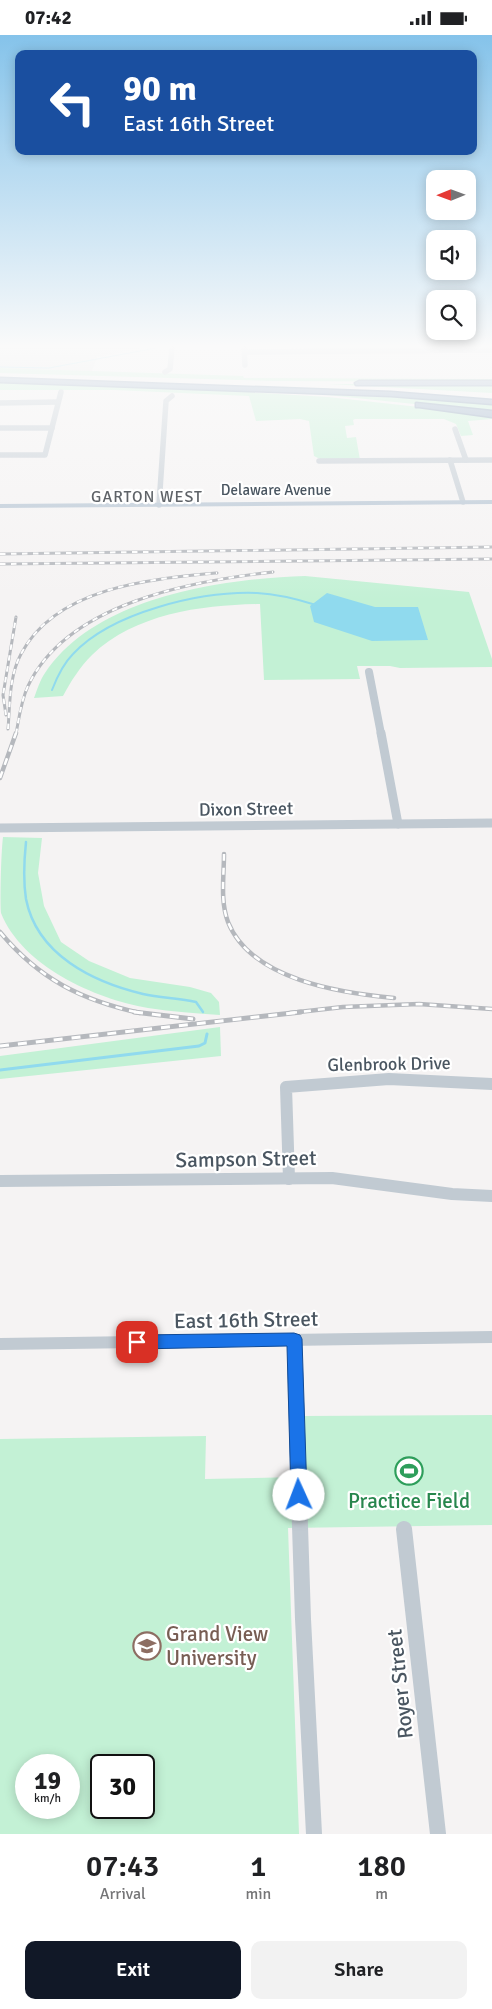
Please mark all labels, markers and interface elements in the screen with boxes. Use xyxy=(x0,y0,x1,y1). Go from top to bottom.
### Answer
text: 07:42 xyxy=(25,6,72,30)
text: 90 m xyxy=(123,67,197,110)
icon: left xyxy=(40,70,105,135)
text: East 16th Street xyxy=(123,110,274,137)
north arrow xyxy=(426,170,476,220)
map controls xyxy=(426,170,476,340)
button: sound xyxy=(426,230,476,280)
button: search xyxy=(426,290,476,340)
street label: Delaware Avenue xyxy=(221,481,331,499)
district label: GARTON WEST xyxy=(91,487,203,507)
street label: Dixon Street xyxy=(199,797,293,821)
street label: Glenbrook Drive xyxy=(327,1052,451,1076)
street label: Sampson Street xyxy=(175,1145,317,1173)
street label: East 16th Street xyxy=(174,1306,318,1334)
pin xyxy=(116,1321,158,1363)
icon: arrive xyxy=(123,1328,151,1356)
sports icon: Practice Field xyxy=(394,1456,424,1486)
position arrow xyxy=(272,1468,324,1520)
place label: Practice Field xyxy=(348,1488,470,1514)
place label: Grand View University xyxy=(166,1621,268,1671)
street label: Royer Street xyxy=(381,1628,419,1740)
school or university icon: Grand View University xyxy=(132,1631,162,1661)
speed limit sign: 30 xyxy=(90,1754,155,1819)
text: 19 xyxy=(34,1765,61,1796)
text: km/h xyxy=(34,1791,61,1806)
text: 07:43 xyxy=(86,1848,159,1885)
text: 1 xyxy=(250,1848,266,1885)
text: 180 xyxy=(357,1848,406,1885)
text: Arrival xyxy=(100,1884,146,1904)
text: min xyxy=(245,1884,271,1904)
text: m xyxy=(375,1884,388,1904)
button: Exit xyxy=(25,1941,241,1999)
button: Share xyxy=(251,1941,467,1999)

